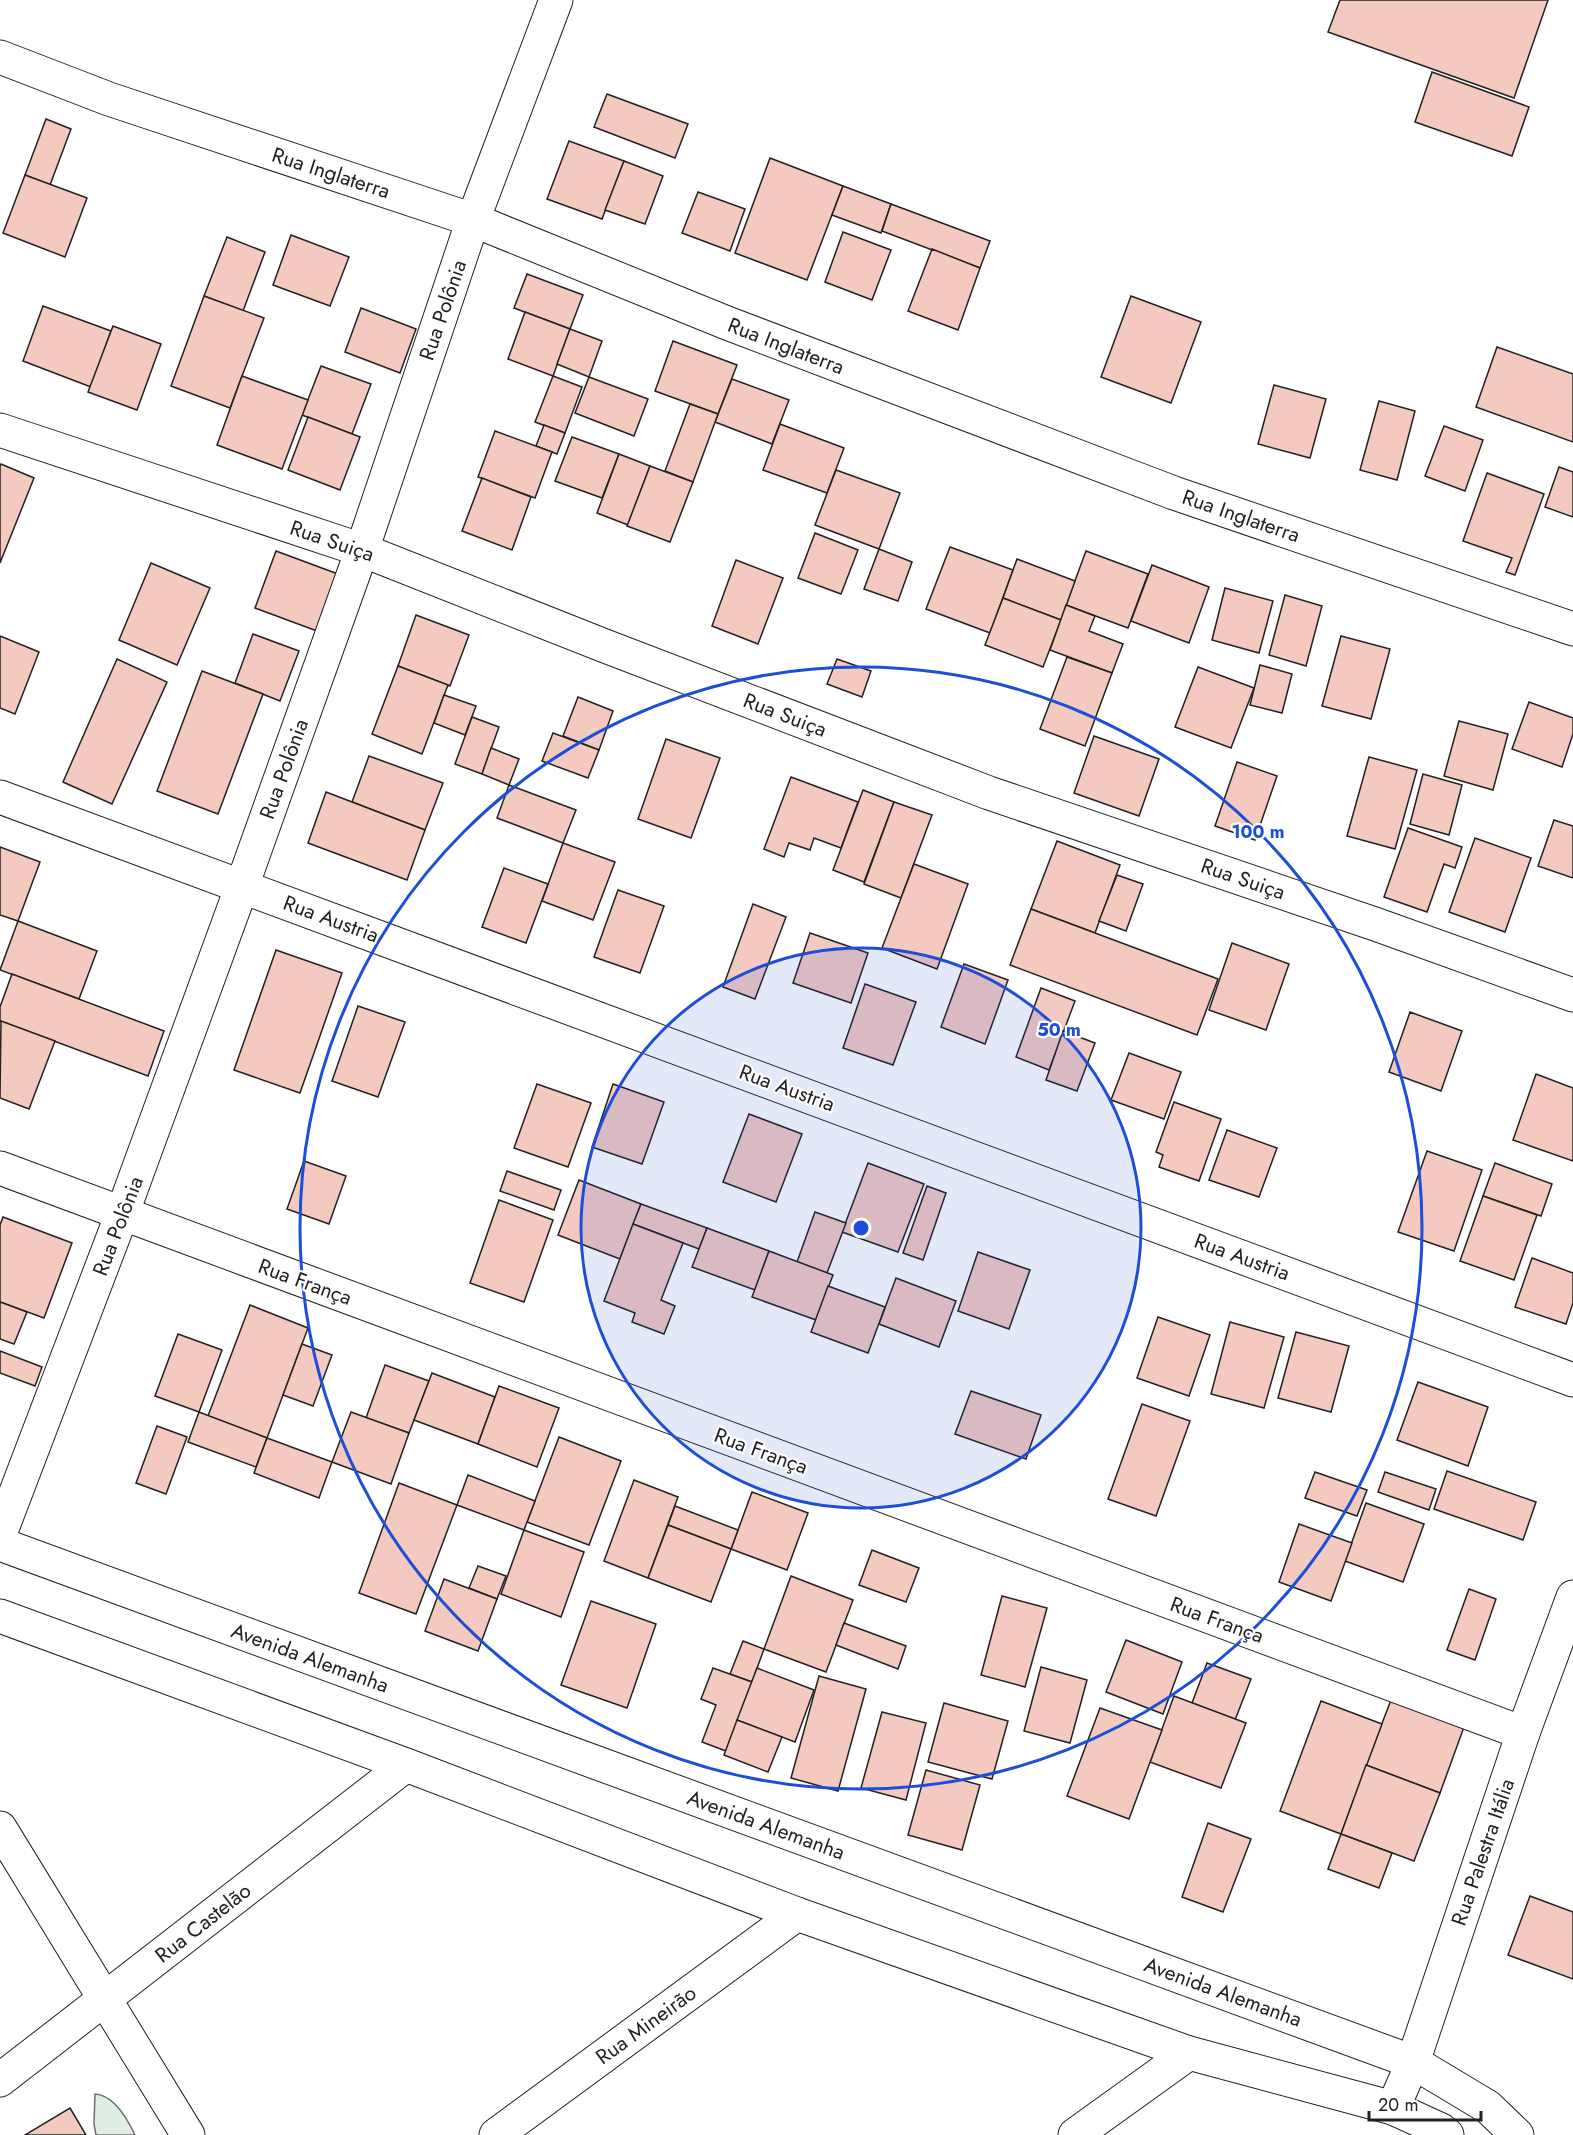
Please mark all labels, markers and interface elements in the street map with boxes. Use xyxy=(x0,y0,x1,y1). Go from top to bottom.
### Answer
street label: Rua Inglaterra xyxy=(268,140,394,206)
street label: Rua Polônia xyxy=(412,256,474,364)
street label: Rua Inglaterra xyxy=(723,310,849,382)
street label: Rua Inglaterra xyxy=(1178,482,1304,550)
street label: Rua Suiça xyxy=(286,513,378,569)
street label: Rua Suiça xyxy=(739,685,831,745)
street label: Rua Polônia xyxy=(252,715,316,823)
text: 100 m xyxy=(1231,819,1285,845)
street label: Rua Suiça xyxy=(1197,851,1289,907)
street label: Rua Austria xyxy=(279,888,383,950)
text: 50 m xyxy=(1037,1017,1081,1043)
street label: Rua Austria xyxy=(735,1057,839,1119)
street label: Rua Polônia xyxy=(85,1172,151,1280)
centre of rings xyxy=(851,1218,871,1238)
street label: Rua Austria xyxy=(1190,1226,1294,1288)
street label: Rua França xyxy=(254,1251,356,1313)
street label: Rua França xyxy=(710,1420,812,1482)
street label: Rua França xyxy=(1166,1589,1268,1651)
street label: Avenida Alemanha xyxy=(227,1616,393,1700)
street label: Rua Palestra Itália xyxy=(1444,1774,1522,1930)
street label: Avenida Alemanha xyxy=(683,1783,849,1867)
street label: Rua Castelão xyxy=(149,1876,257,1970)
street label: Avenida Alemanha xyxy=(1140,1950,1306,2034)
street label: Rua Mineirão xyxy=(590,1978,702,2072)
scale bar xyxy=(1369,2084,1482,2122)
text: 20 m xyxy=(1378,2092,1418,2118)

